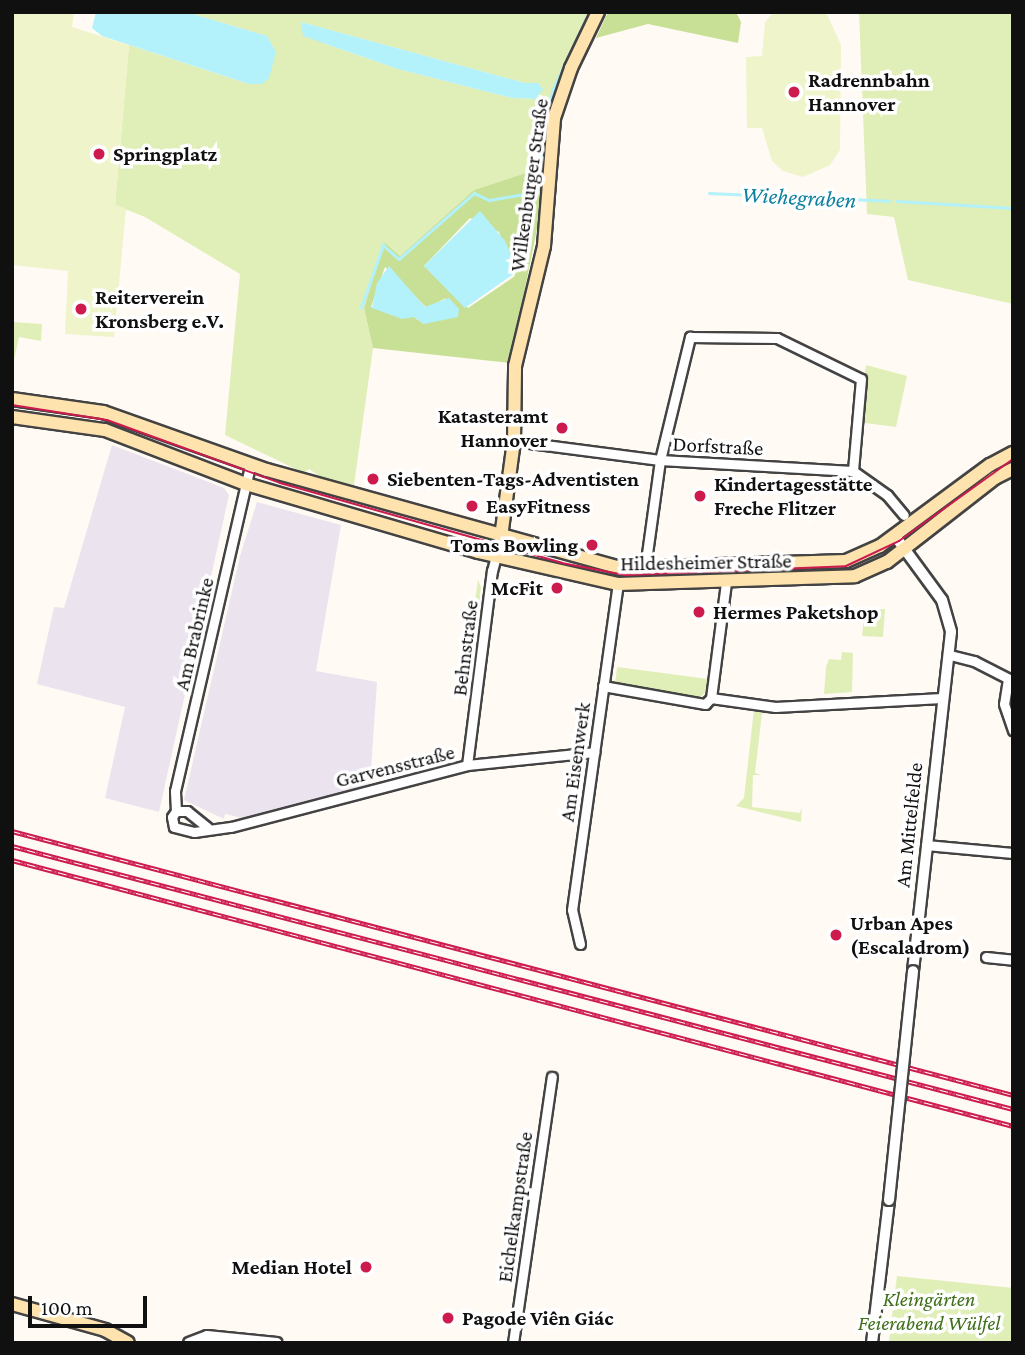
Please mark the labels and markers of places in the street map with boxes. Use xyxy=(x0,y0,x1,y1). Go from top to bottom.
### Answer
place label: Radrennbahn Hannover xyxy=(808,67,930,117)
marker: Radrennbahn Hannover xyxy=(786,84,802,100)
place label: Springplatz xyxy=(113,141,217,167)
marker: Springplatz xyxy=(91,146,107,162)
place label: Reiterverein Kronsberg e.V. xyxy=(95,284,224,334)
marker: Reiterverein Kronsberg e.V. xyxy=(73,301,89,317)
place label: Katasteramt Hannover xyxy=(438,403,548,453)
marker: Katasteramt Hannover xyxy=(554,420,570,436)
place label: Siebenten-Tags-Adventisten xyxy=(387,466,639,492)
marker: Siebenten-Tags-Adventisten xyxy=(365,471,381,487)
place label: Kindertagesstätte Freche Flitzer xyxy=(714,471,873,521)
marker: Kindertagesstätte Freche Flitzer xyxy=(692,488,708,504)
place label: EasyFitness xyxy=(486,493,590,519)
marker: EasyFitness xyxy=(464,498,480,514)
place label: Toms Bowling xyxy=(450,532,578,558)
marker: Toms Bowling xyxy=(584,537,600,553)
place label: McFit xyxy=(491,575,543,601)
marker: McFit xyxy=(549,580,565,596)
place label: Hermes Paketshop xyxy=(713,599,879,625)
marker: Hermes Paketshop xyxy=(691,604,707,620)
place label: Urban Apes (Escaladrom) xyxy=(850,910,971,960)
marker: Urban Apes (Escaladrom) xyxy=(828,927,844,943)
place label: Median Hotel xyxy=(232,1254,352,1280)
marker: Median Hotel xyxy=(358,1259,374,1275)
place label: Pagode Viên Giác xyxy=(462,1305,614,1331)
marker: Pagode Viên Giác xyxy=(440,1310,456,1326)

